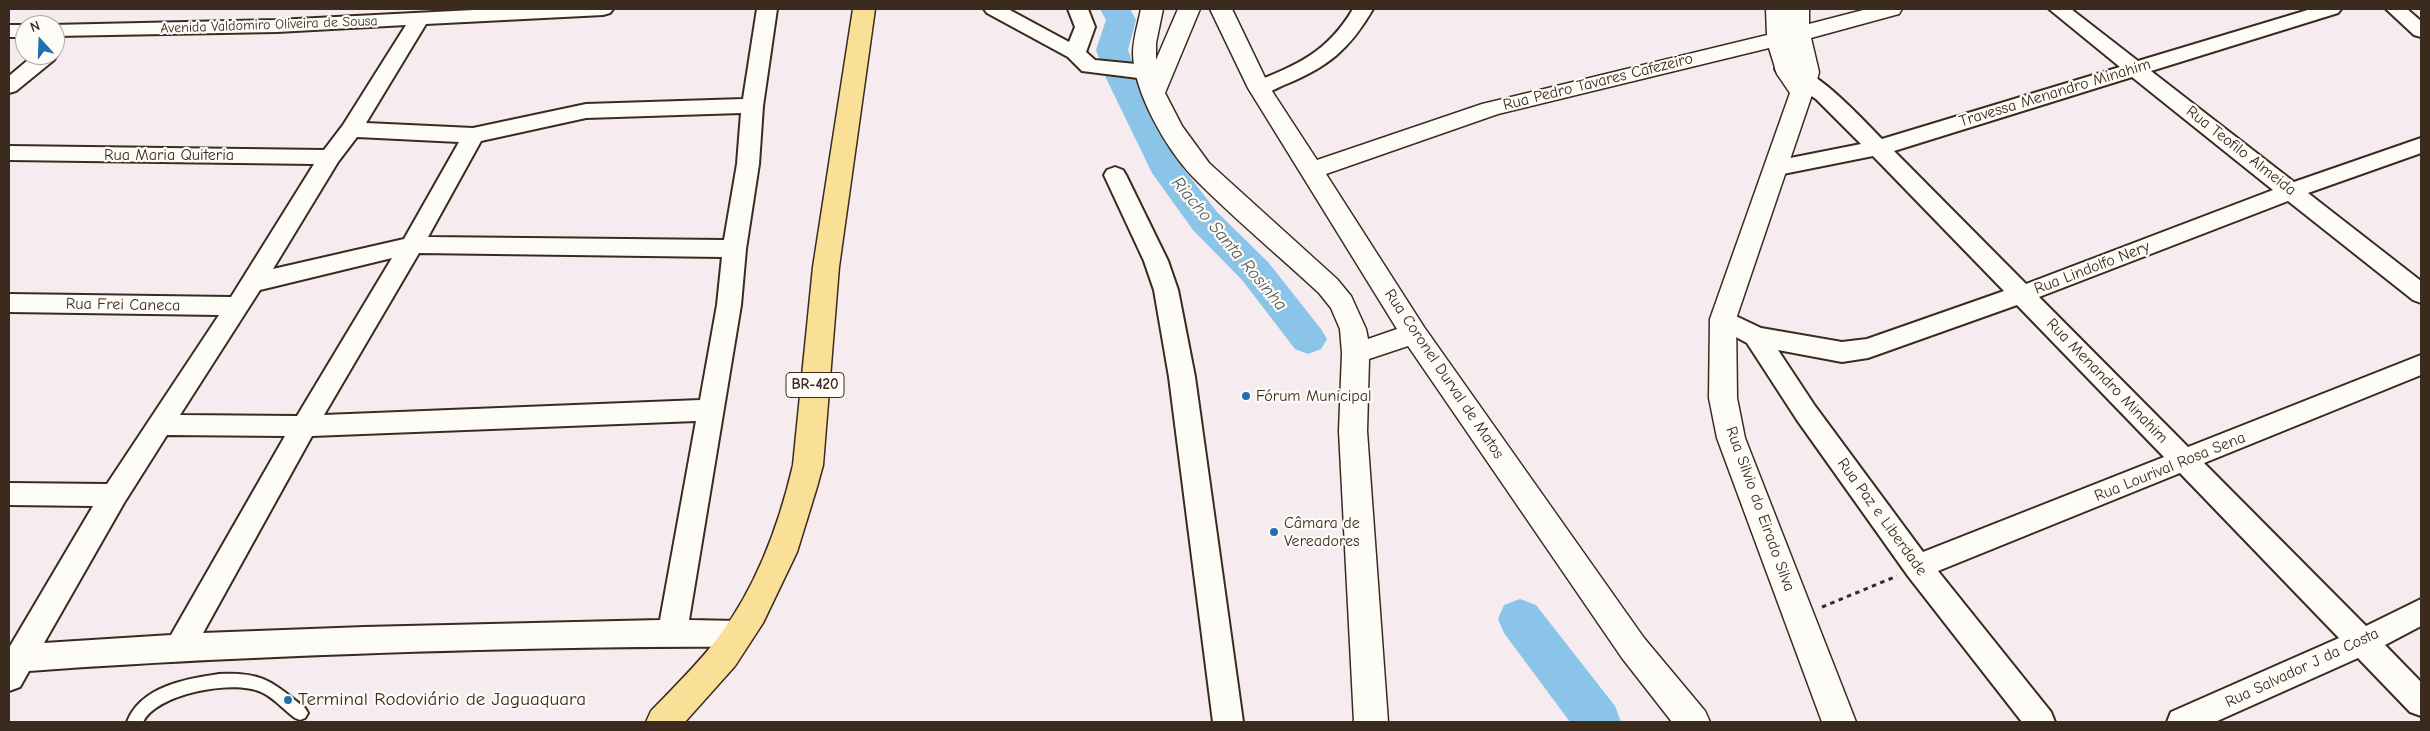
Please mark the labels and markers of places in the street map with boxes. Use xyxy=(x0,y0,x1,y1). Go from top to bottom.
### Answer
place label: Fórum Municipal xyxy=(1256,386,1372,406)
marker: Fórum Municipal xyxy=(1240,390,1252,402)
place label: Câmara de Vereadores xyxy=(1284,513,1360,551)
marker: Câmara de Vereadores xyxy=(1268,526,1280,538)
place label: Terminal Rodoviário de Jaguaquara xyxy=(298,689,586,711)
marker: Terminal Rodoviário de Jaguaquara xyxy=(282,694,294,706)

